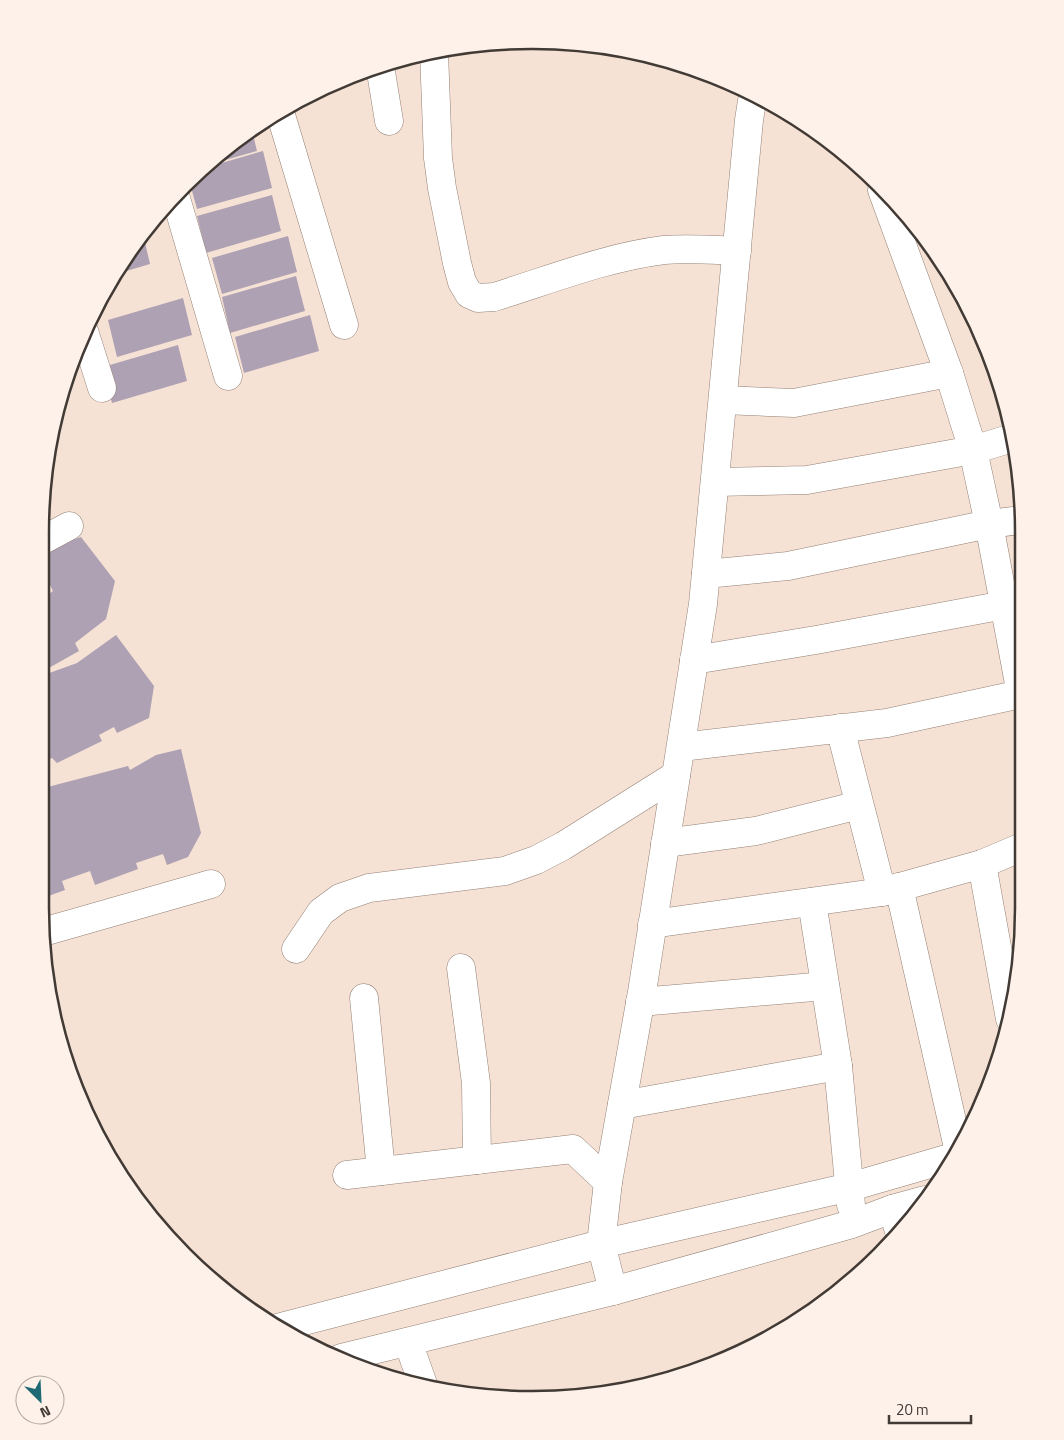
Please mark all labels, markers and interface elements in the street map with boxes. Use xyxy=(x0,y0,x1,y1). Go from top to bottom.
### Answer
north arrow xyxy=(15,1375,65,1425)
scale bar xyxy=(889,1392,972,1424)
text: 20 m xyxy=(896,1398,929,1421)
text: N xyxy=(37,1401,54,1424)

